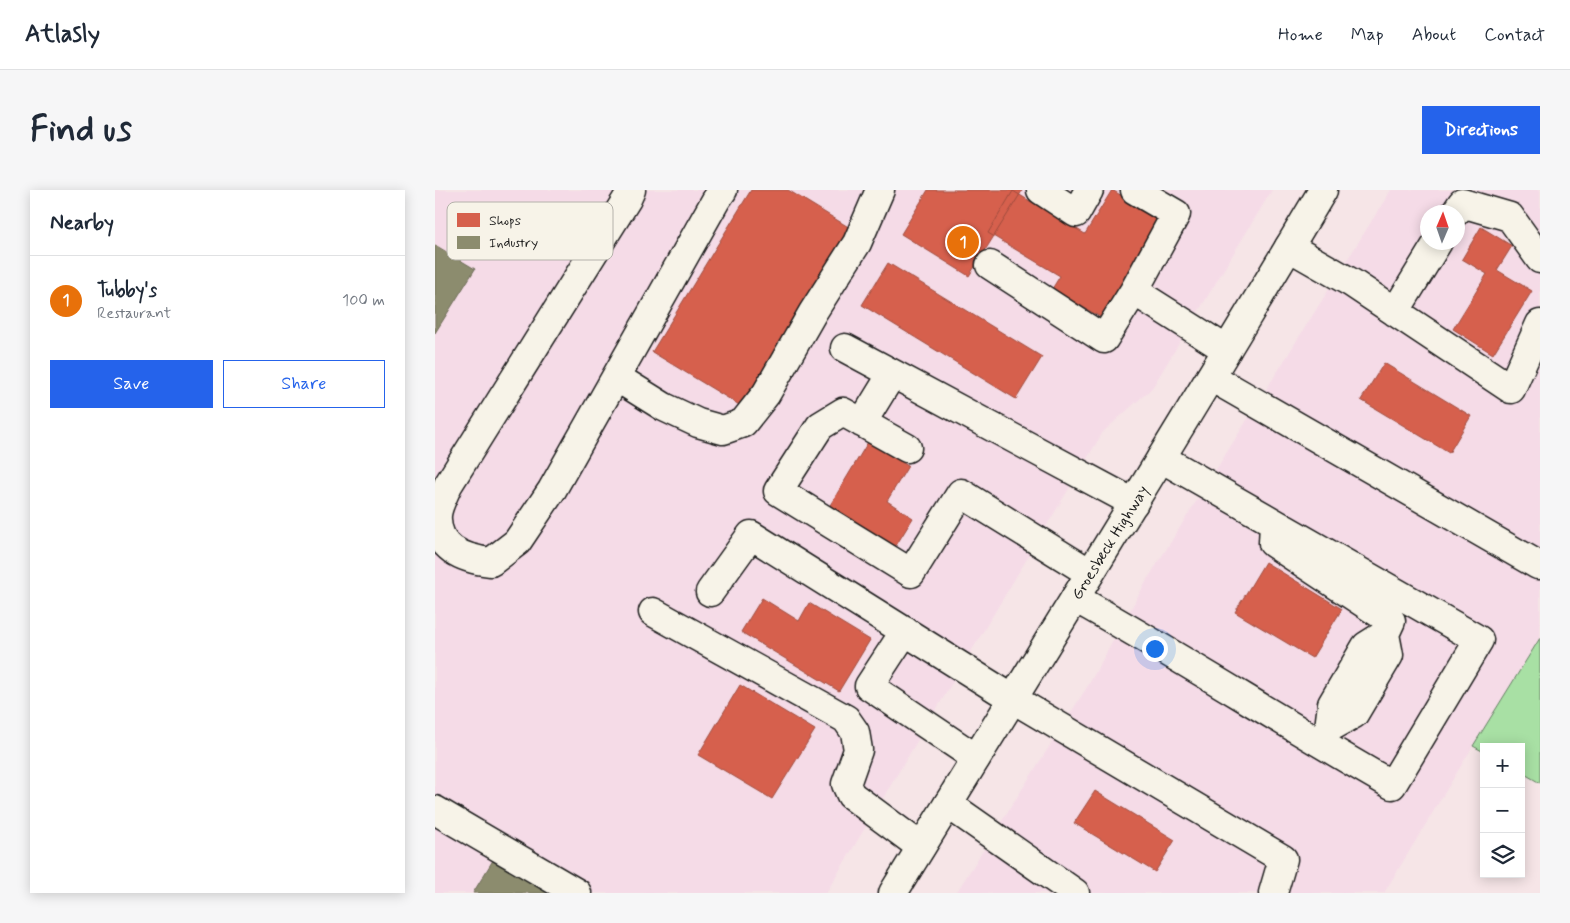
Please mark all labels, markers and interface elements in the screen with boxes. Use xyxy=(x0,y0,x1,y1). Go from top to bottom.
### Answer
text: Atlasly xyxy=(25,19,100,50)
text: Home xyxy=(1278,23,1323,47)
text: Map xyxy=(1351,23,1384,47)
text: About xyxy=(1412,23,1456,47)
text: Contact xyxy=(1484,23,1545,47)
button: Directions xyxy=(1422,106,1540,154)
text: Find us xyxy=(30,107,132,153)
legend xyxy=(447,202,613,260)
north arrow xyxy=(1420,205,1465,250)
text: Nearby xyxy=(50,209,114,237)
text: Shops xyxy=(489,212,521,230)
pin: 1 xyxy=(947,223,979,261)
text: Industry xyxy=(489,234,538,252)
text: Tubby's xyxy=(97,278,157,303)
text: 1 xyxy=(62,290,70,311)
text: 100 m xyxy=(342,290,385,311)
text: Restaurant xyxy=(97,303,171,324)
button: Save xyxy=(50,360,213,408)
button: Share xyxy=(223,360,385,408)
street label: Groesbeck Highway xyxy=(1067,482,1154,604)
your location xyxy=(1142,636,1168,662)
map controls xyxy=(1480,743,1525,878)
button: + xyxy=(1480,743,1525,788)
button: − xyxy=(1480,788,1525,833)
button: layers xyxy=(1480,833,1525,878)

